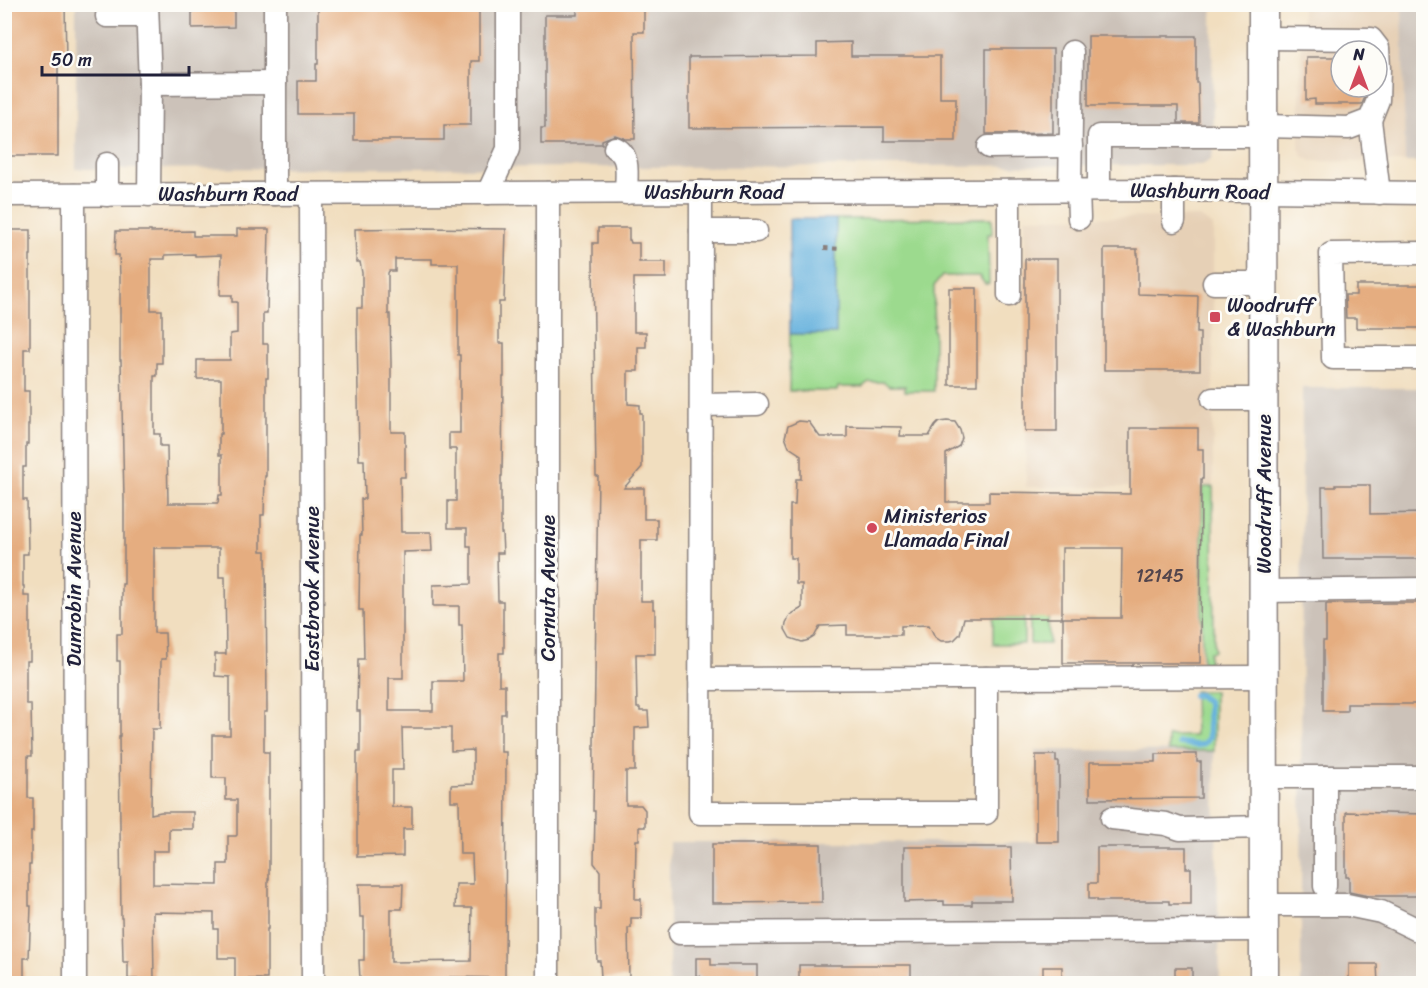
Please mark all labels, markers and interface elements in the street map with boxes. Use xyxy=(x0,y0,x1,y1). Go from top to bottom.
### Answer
scale bar xyxy=(42,39,189,77)
north arrow xyxy=(1329,39,1389,99)
text: N xyxy=(1352,40,1365,69)
text: 50 m xyxy=(51,44,92,76)
street label: Washburn Road xyxy=(1130,171,1272,211)
street label: Washburn Road xyxy=(644,173,786,211)
street label: Washburn Road xyxy=(158,175,300,213)
place label: Woodruff & Washburn xyxy=(1227,286,1336,348)
marker: Woodruff & Washburn xyxy=(1208,310,1222,324)
street label: Woodruff Avenue xyxy=(1245,414,1283,574)
place label: Ministerios Llamada Final xyxy=(884,497,1010,559)
street label: Eastbrook Avenue xyxy=(293,506,331,672)
street label: Dunrobin Avenue xyxy=(55,511,93,667)
street label: Cornuta Avenue xyxy=(529,515,567,661)
marker: Ministerios Llamada Final xyxy=(865,521,879,535)
house number: 12145 xyxy=(1136,560,1184,592)

